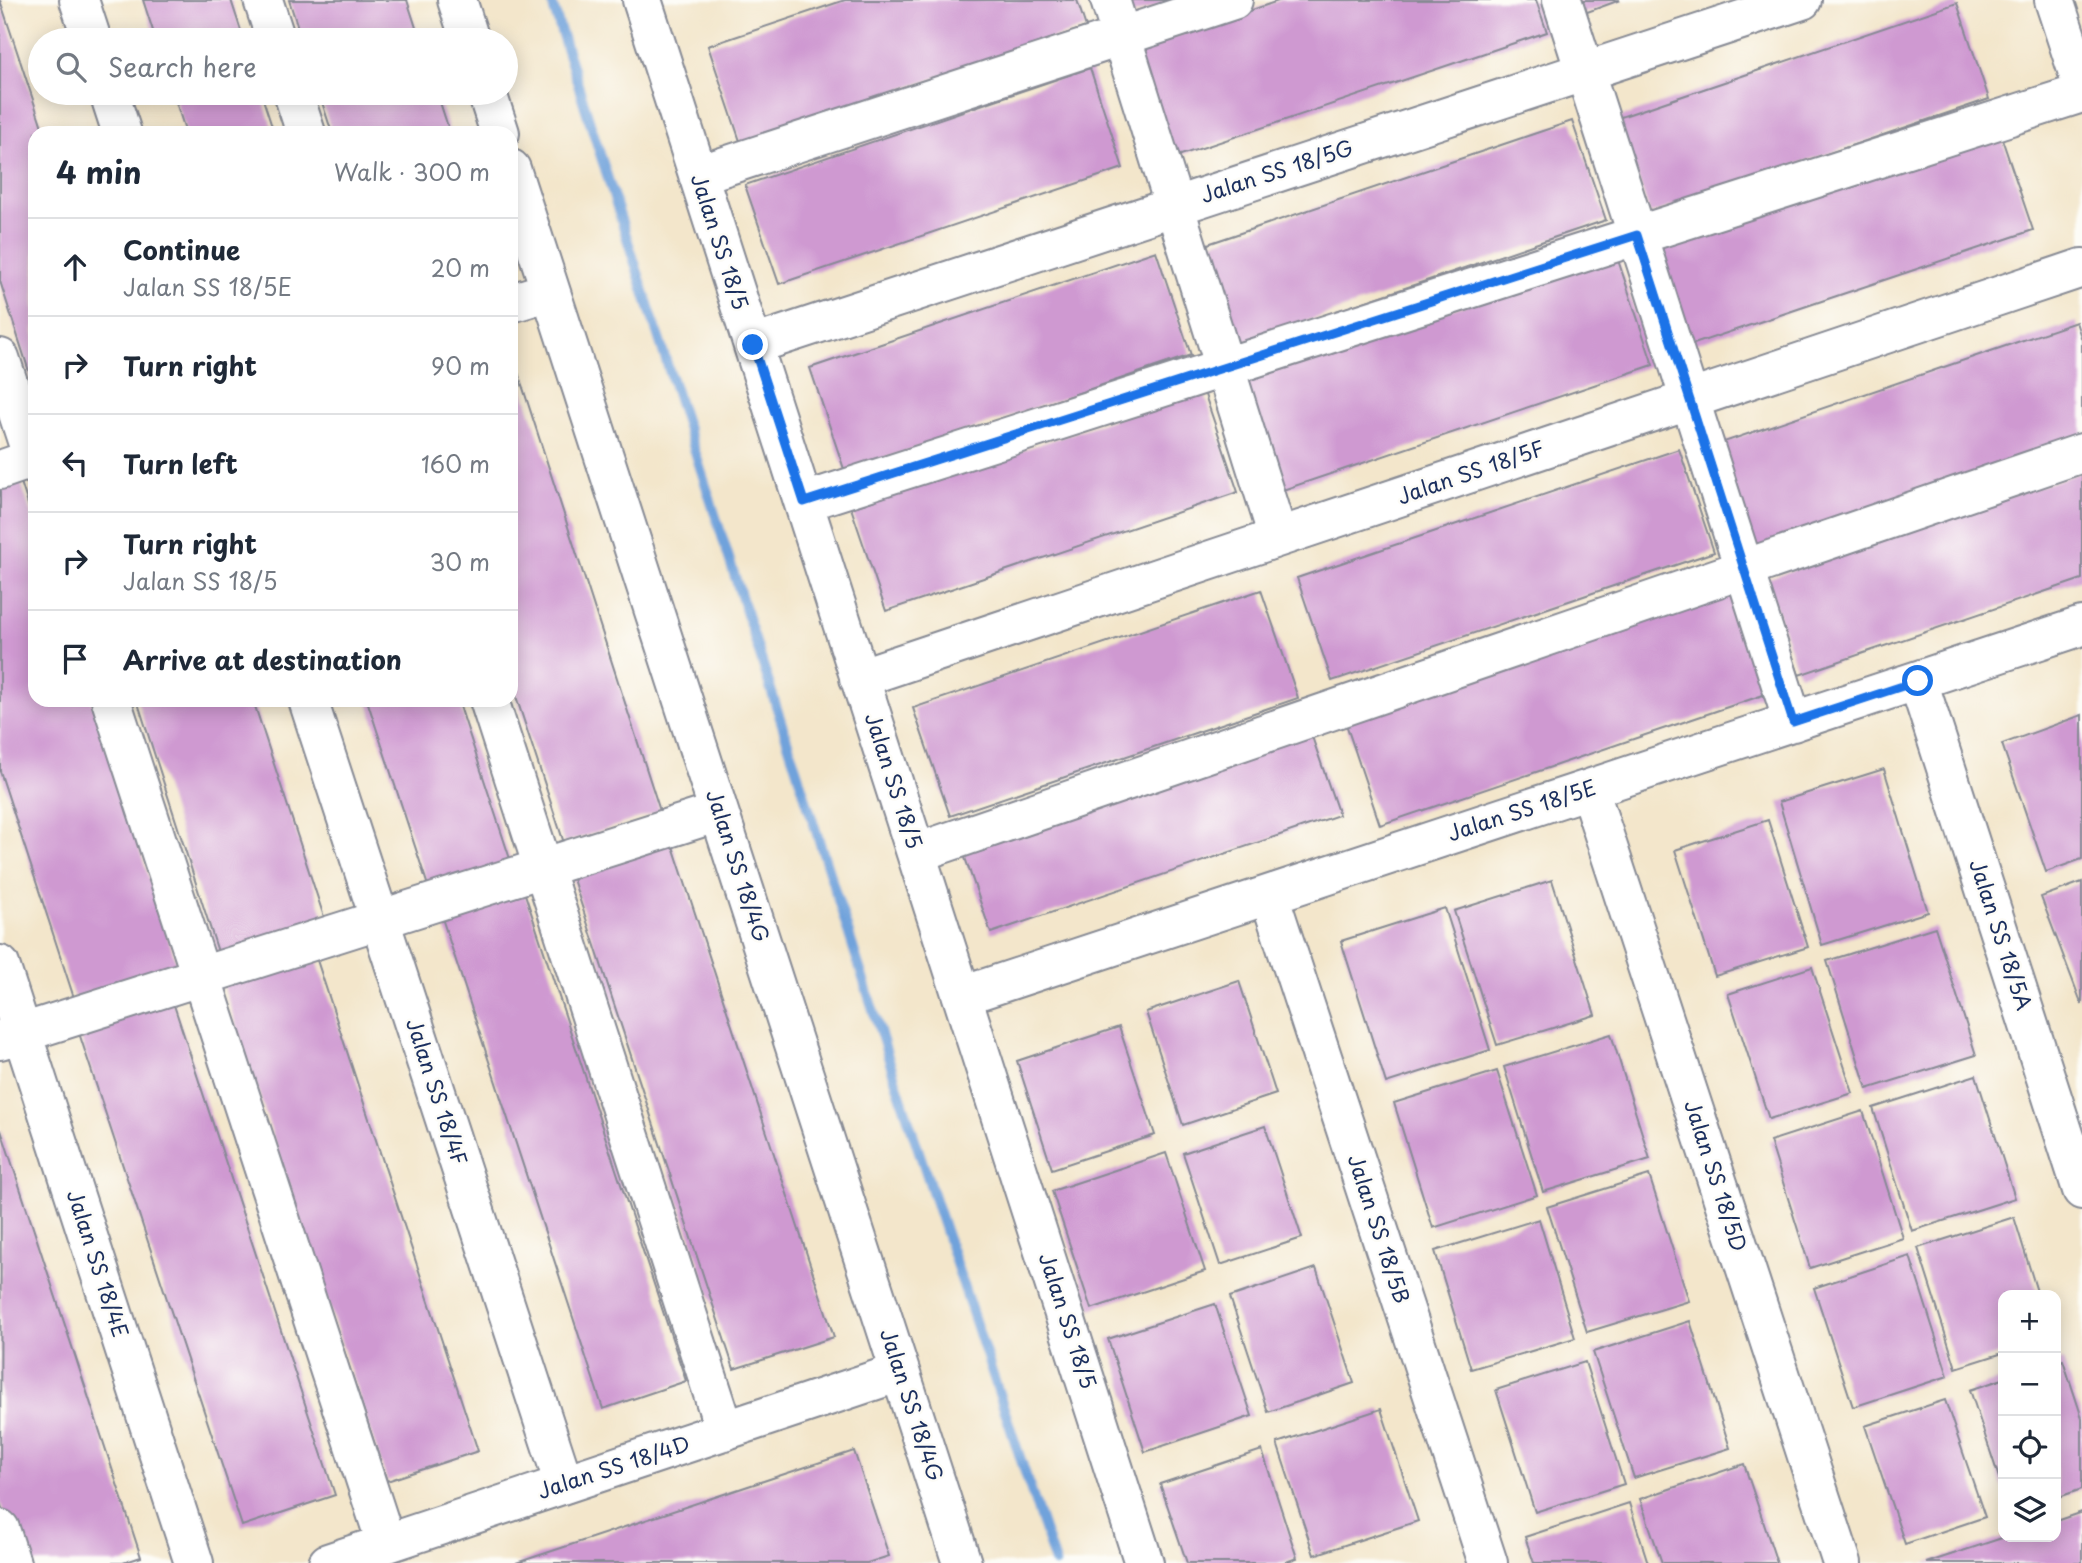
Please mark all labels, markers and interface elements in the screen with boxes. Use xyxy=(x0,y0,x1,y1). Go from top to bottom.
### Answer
search box xyxy=(28,28,518,105)
text: Search here xyxy=(108,47,257,86)
icon: search xyxy=(52,48,90,86)
street label: Jalan SS 18/5G xyxy=(1196,130,1357,210)
text: 4 min xyxy=(56,149,142,194)
text: Walk · 300 m xyxy=(334,154,490,189)
street label: Jalan SS 18/5 xyxy=(684,169,758,313)
text: Continue xyxy=(123,230,240,269)
icon: ahead xyxy=(56,248,94,286)
text: 20 m xyxy=(431,250,490,285)
text: Jalan SS 18/5E xyxy=(123,269,292,304)
route end xyxy=(737,329,768,360)
icon: right xyxy=(56,346,94,384)
text: Turn right xyxy=(123,346,257,385)
text: 90 m xyxy=(431,348,490,383)
street label: Jalan SS 18/5F xyxy=(1393,431,1548,511)
icon: left xyxy=(56,444,94,482)
text: Turn left xyxy=(123,444,238,483)
text: 160 m xyxy=(421,446,490,481)
text: Turn right xyxy=(123,524,257,563)
icon: right xyxy=(56,542,94,580)
text: 30 m xyxy=(429,544,490,579)
text: Jalan SS 18/5 xyxy=(123,563,277,598)
icon: arrive xyxy=(56,640,94,678)
text: Arrive at destination xyxy=(123,640,402,679)
route start xyxy=(1902,665,1933,696)
street label: Jalan SS 18/5 xyxy=(858,708,932,852)
street label: Jalan SS 18/5E xyxy=(1443,770,1600,848)
street label: Jalan SS 18/4G xyxy=(699,785,779,946)
street label: Jalan SS 18/5A xyxy=(1962,855,2041,1014)
street label: Jalan SS 18/4F xyxy=(399,1014,477,1169)
street label: Jalan SS 18/5D xyxy=(1677,1095,1756,1255)
street label: Jalan SS 18/5B xyxy=(1341,1150,1419,1307)
street label: Jalan SS 18/4E xyxy=(60,1185,138,1342)
street label: Jalan SS 18/5 xyxy=(1032,1248,1106,1392)
map controls xyxy=(1998,1290,2061,1542)
button: + xyxy=(1998,1290,2061,1353)
street label: Jalan SS 18/4G xyxy=(873,1324,953,1485)
button: − xyxy=(1998,1353,2061,1416)
button: locate xyxy=(1998,1416,2061,1479)
street label: Jalan SS 18/4D xyxy=(533,1426,694,1506)
button: layers xyxy=(1998,1479,2061,1542)

